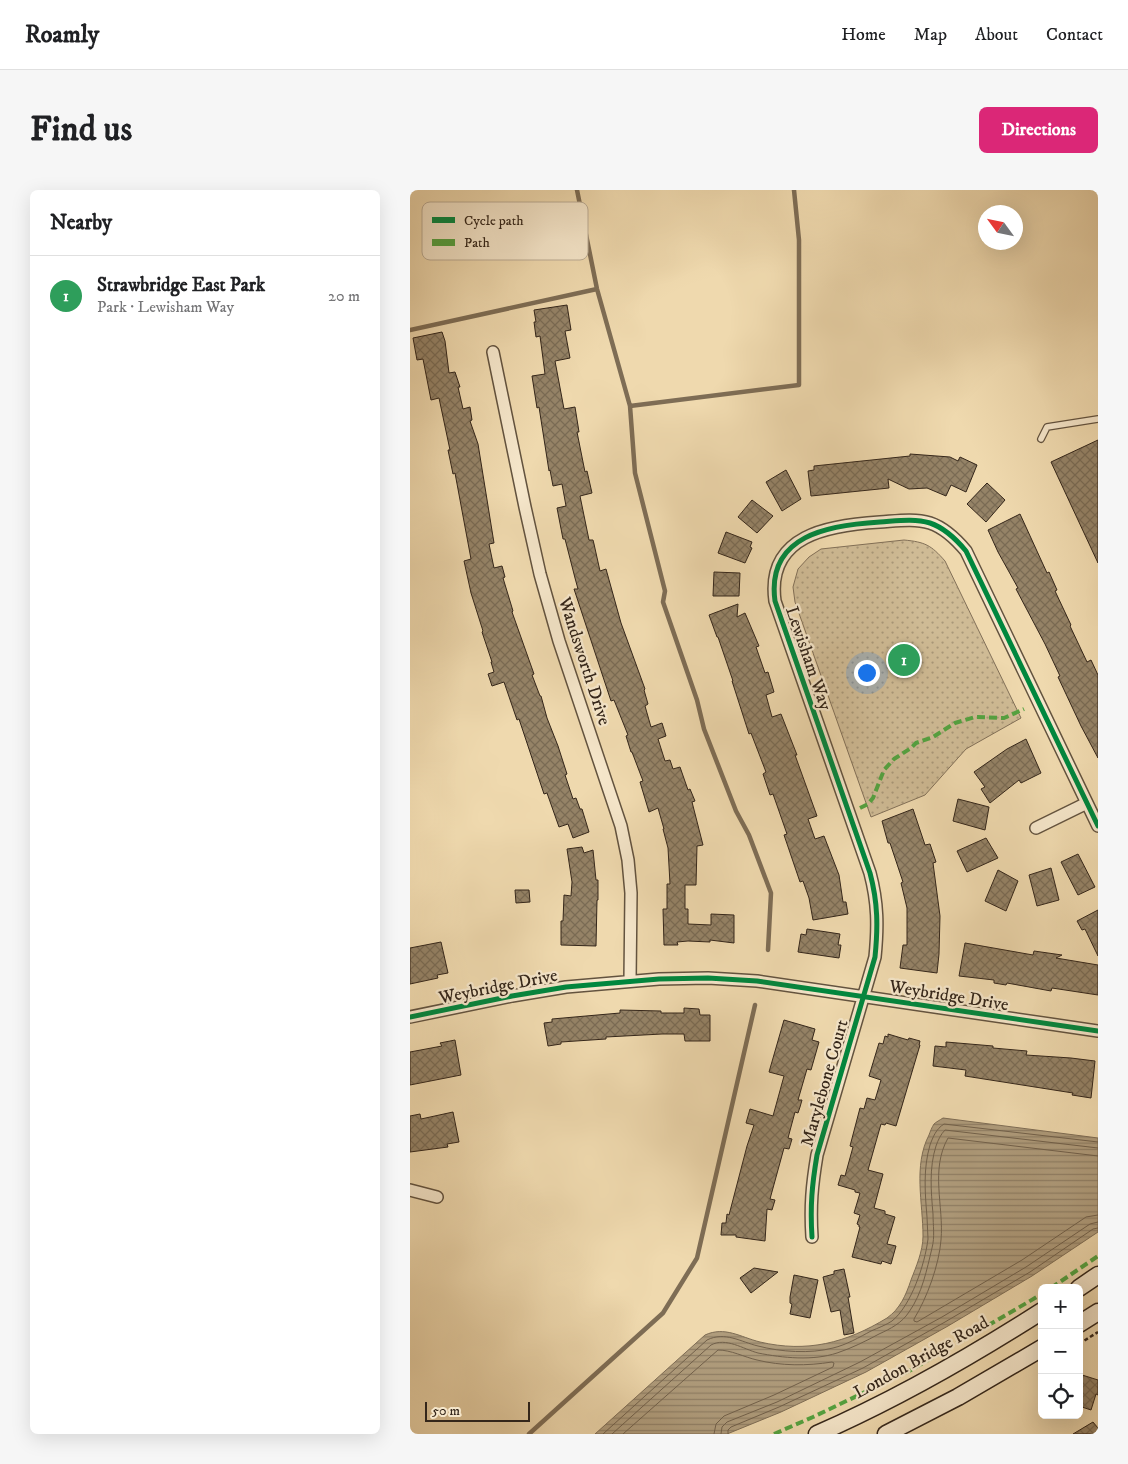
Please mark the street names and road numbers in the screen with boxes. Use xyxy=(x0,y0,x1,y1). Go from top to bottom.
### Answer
street label: Wandsworth Drive xyxy=(553,594,615,728)
street label: Lewisham Way xyxy=(780,603,836,714)
street label: Weybridge Drive xyxy=(436,965,559,1009)
street label: Weybridge Drive xyxy=(887,976,1010,1016)
street label: Marylebone Court xyxy=(796,1017,854,1150)
street label: London Bridge Road xyxy=(850,1312,993,1404)

